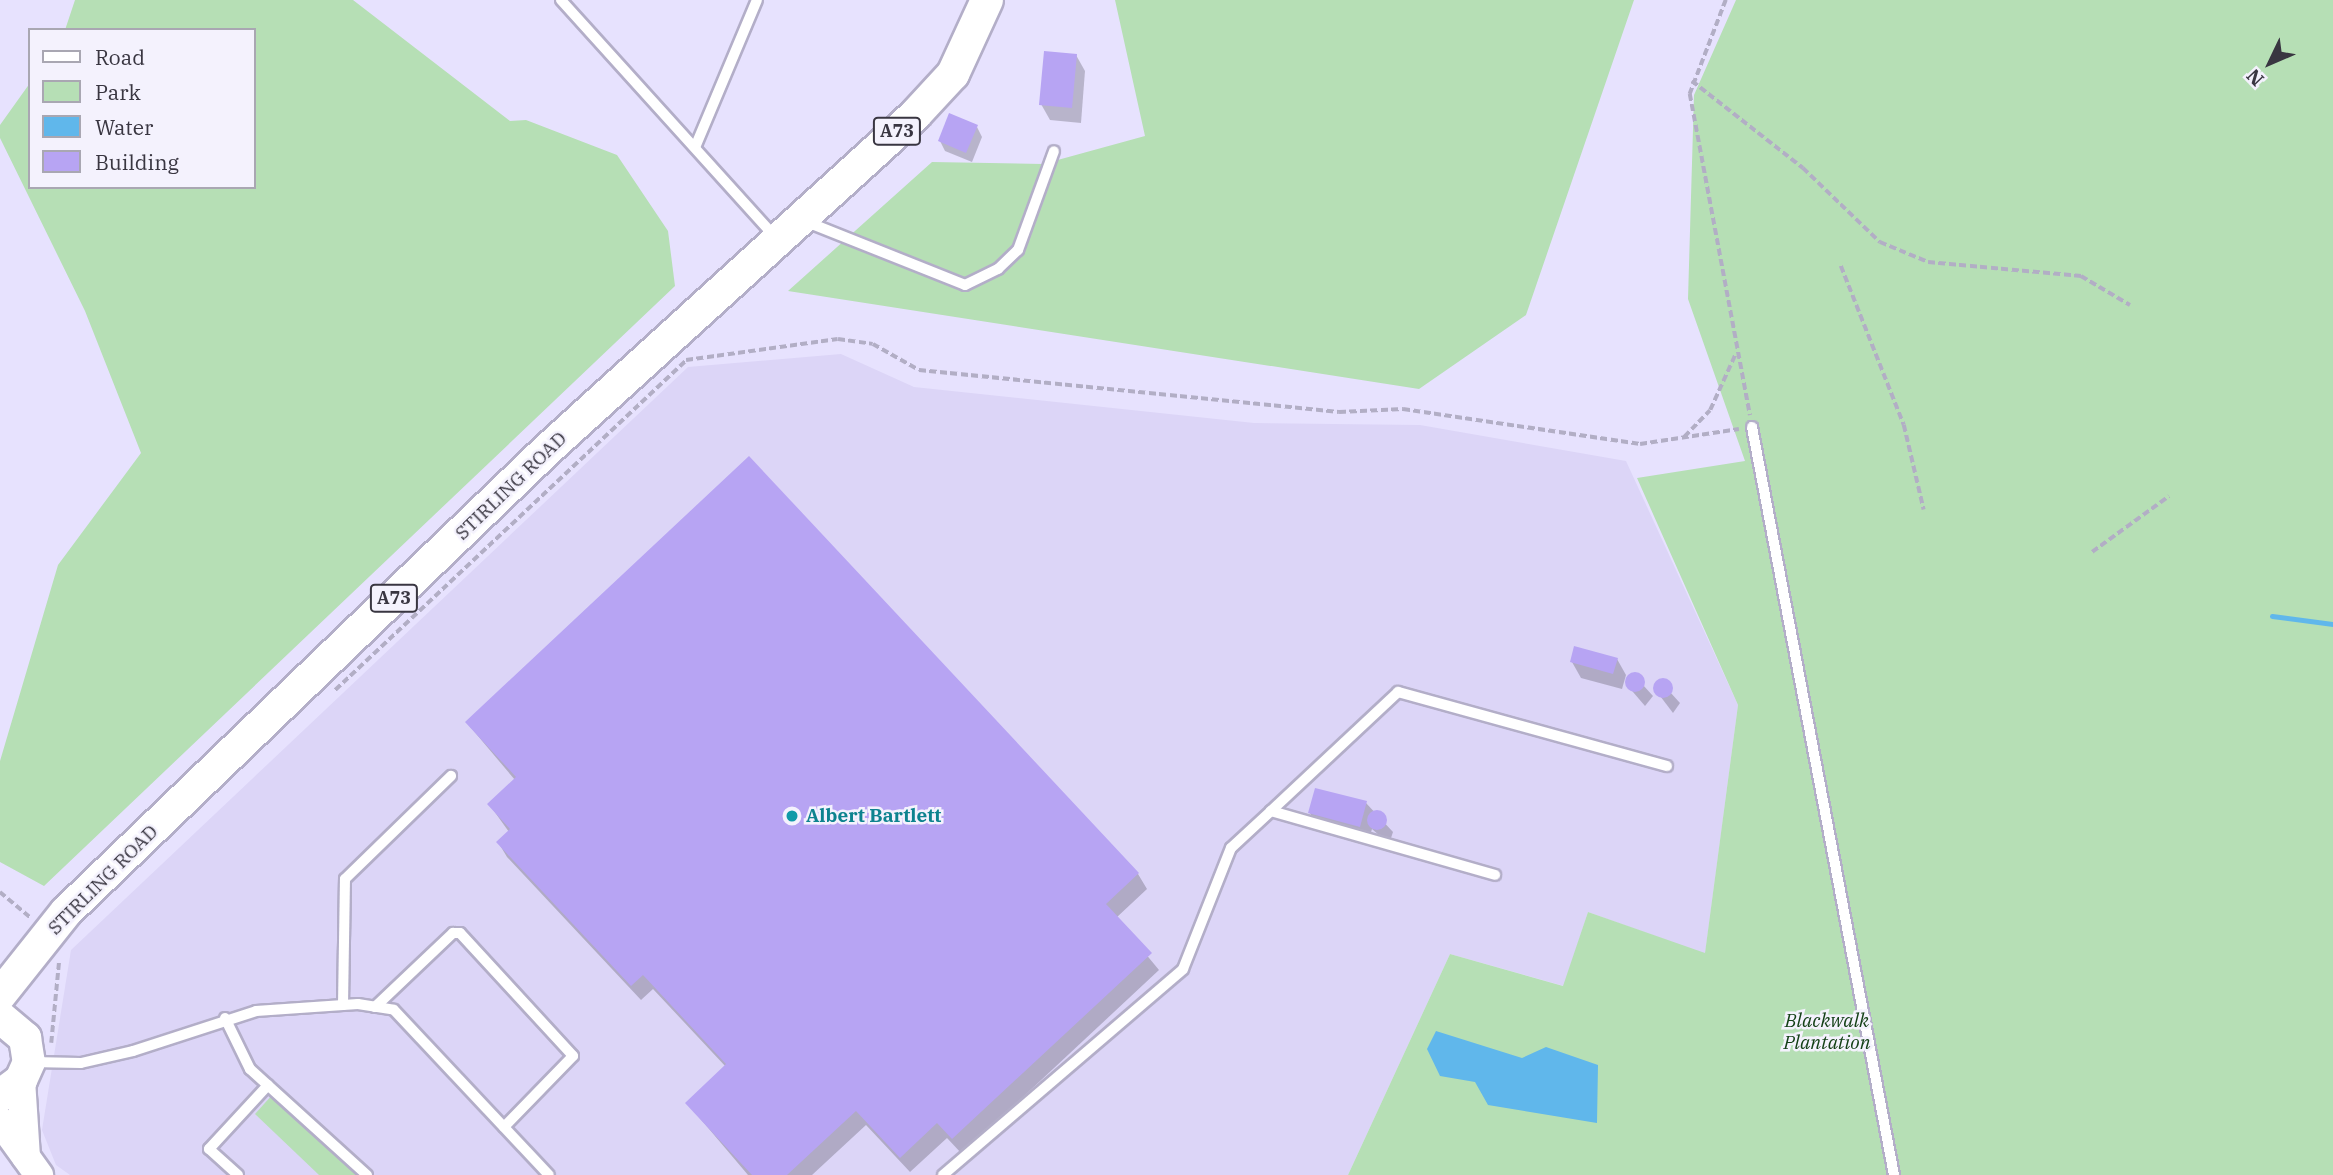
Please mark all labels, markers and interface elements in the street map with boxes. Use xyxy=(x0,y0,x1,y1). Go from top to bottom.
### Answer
legend xyxy=(28,28,256,189)
north arrow xyxy=(2235,28,2305,98)
text: Road xyxy=(95,43,145,71)
text: N xyxy=(2241,64,2269,91)
text: Park xyxy=(95,78,141,106)
text: Water xyxy=(95,113,153,141)
road number: A73 xyxy=(872,116,922,146)
text: Building xyxy=(95,148,179,176)
street label: STIRLING ROAD xyxy=(451,427,571,545)
road number: A73 xyxy=(370,584,418,612)
place label: Albert Bartlett xyxy=(806,805,941,827)
marker: Albert Bartlett xyxy=(784,808,800,824)
street label: STIRLING ROAD xyxy=(43,820,163,940)
park label: Blackwalk Plantation xyxy=(1783,1010,1871,1054)

